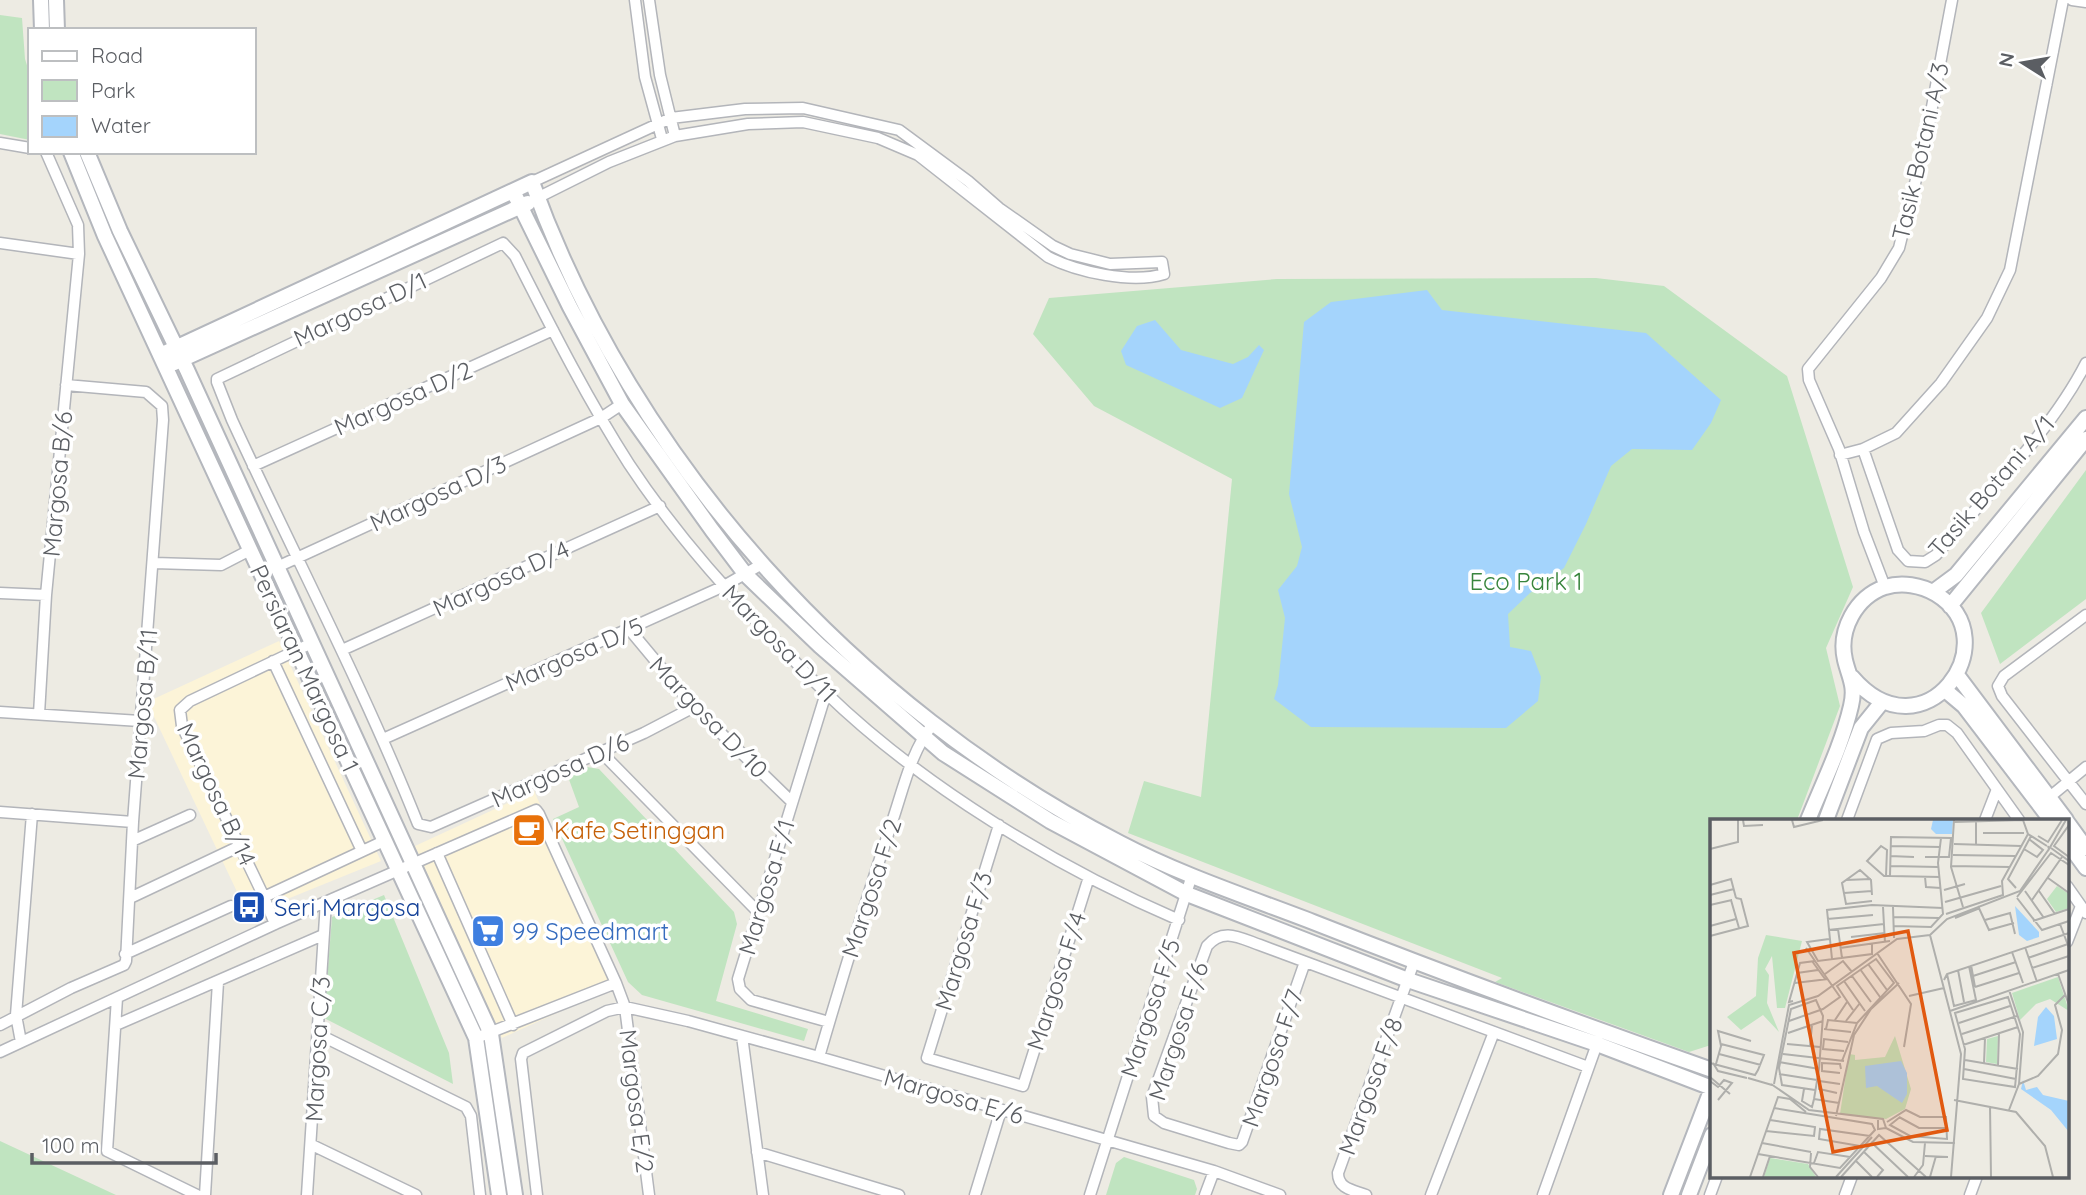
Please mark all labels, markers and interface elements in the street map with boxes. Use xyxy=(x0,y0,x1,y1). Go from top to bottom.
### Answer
legend xyxy=(28,28,256,154)
north arrow xyxy=(1988,28,2058,98)
text: Road xyxy=(91,42,143,68)
text: N xyxy=(1993,51,2019,69)
street label: Tasik Botani A/3 xyxy=(1885,59,1955,243)
text: Park xyxy=(91,77,135,103)
text: Water xyxy=(91,112,151,138)
street label: Margosa D/1 xyxy=(289,265,431,353)
street label: Margosa D/2 xyxy=(329,354,477,442)
street label: Tasik Botani A/1 xyxy=(1921,409,2061,563)
street label: Margosa B/6 xyxy=(36,410,78,558)
street label: Margosa D/3 xyxy=(365,448,511,538)
street label: Margosa D/4 xyxy=(428,533,574,623)
street label: Persiaran Margosa 1 xyxy=(244,560,366,776)
park label: Eco Park 1 xyxy=(1469,566,1583,596)
street label: Margosa D/11 xyxy=(716,578,844,708)
street label: Margosa D/5 xyxy=(500,610,648,698)
street label: Margosa B/11 xyxy=(120,628,164,780)
street label: Margosa D/10 xyxy=(643,650,775,784)
street label: Margosa B/14 xyxy=(171,718,263,870)
street label: Margosa D/6 xyxy=(487,726,634,814)
cafe icon: Kafe Setinggan xyxy=(510,811,548,849)
place label: Kafe Setinggan xyxy=(554,815,725,845)
street label: Margosa F/2 xyxy=(834,815,908,961)
street label: Margosa F/1 xyxy=(731,816,801,958)
inset map xyxy=(1710,819,2068,1178)
street label: Margosa F/3 xyxy=(928,868,998,1014)
bus stop icon: Seri Margosa xyxy=(230,888,268,926)
place label: Seri Margosa xyxy=(274,892,420,922)
street label: Margosa F/4 xyxy=(1020,908,1092,1054)
supermarket icon: 99 Speedmart xyxy=(469,912,507,950)
place label: 99 Speedmart xyxy=(512,916,669,946)
street label: Margosa F/5 xyxy=(1113,935,1187,1081)
street label: Margosa F/6 xyxy=(1142,958,1215,1104)
street label: Margosa C/3 xyxy=(298,976,336,1122)
street label: Margosa F/7 xyxy=(1235,985,1309,1131)
street label: Margosa F/8 xyxy=(1331,1013,1409,1159)
street label: Margosa E/2 xyxy=(613,1028,661,1174)
street label: Margosa E/6 xyxy=(881,1062,1027,1130)
scale bar xyxy=(32,1122,215,1166)
text: 100 m xyxy=(42,1132,100,1158)

